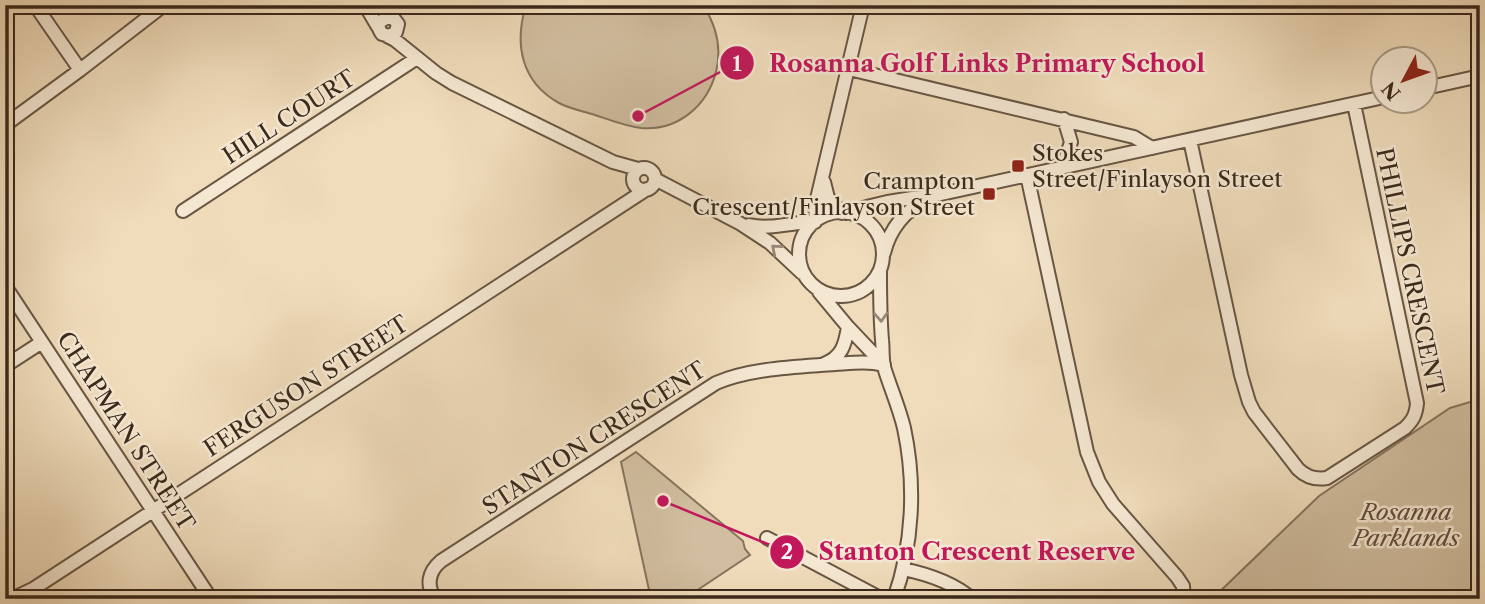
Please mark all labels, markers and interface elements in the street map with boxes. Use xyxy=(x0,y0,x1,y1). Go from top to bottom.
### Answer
callout: Rosanna Golf Links Primary School xyxy=(719,41,1219,86)
north arrow xyxy=(1370,46,1440,116)
text: Rosanna Golf Links Primary School xyxy=(769,49,1205,78)
text: 1 xyxy=(732,51,742,76)
street label: HILL COURT xyxy=(218,63,361,170)
text: N xyxy=(1377,77,1406,105)
place label: Stokes Street/Finlayson Street xyxy=(1032,139,1282,193)
street label: PHILLIPS CRESCENT xyxy=(1370,145,1450,398)
marker: Stokes Street/Finlayson Street xyxy=(1010,158,1026,174)
place label: Crampton Crescent/Finlayson Street xyxy=(692,167,975,221)
marker: Crampton Crescent/Finlayson Street xyxy=(981,186,997,202)
one-way arrow xyxy=(771,245,784,257)
street label: FERGUSON STREET xyxy=(199,309,414,463)
one-way arrow xyxy=(873,312,888,323)
street label: CHAPMAN STREET xyxy=(51,326,201,536)
street label: STANTON CRESCENT xyxy=(477,355,712,521)
park label: Rosanna Parklands xyxy=(1350,498,1460,552)
callout: Stanton Crescent Reserve xyxy=(769,529,1149,574)
text: Stanton Crescent Reserve xyxy=(819,537,1135,566)
text: 2 xyxy=(781,539,793,564)

